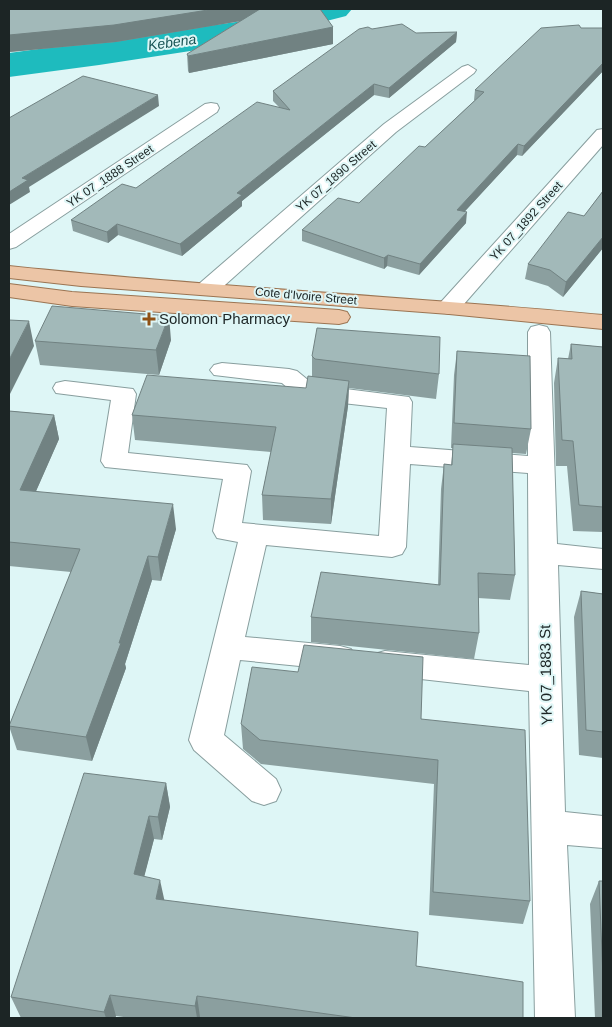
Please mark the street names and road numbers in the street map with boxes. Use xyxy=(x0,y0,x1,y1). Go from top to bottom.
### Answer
street label: YK 07_1890 Street xyxy=(293,137,379,215)
street label: YK 07_1888 Street xyxy=(64,141,156,210)
street label: YK 07_1892 Street xyxy=(487,178,566,263)
street label: Cote d'Ivoire Street xyxy=(254,285,358,307)
street label: YK 07_1883 St xyxy=(536,624,555,726)

